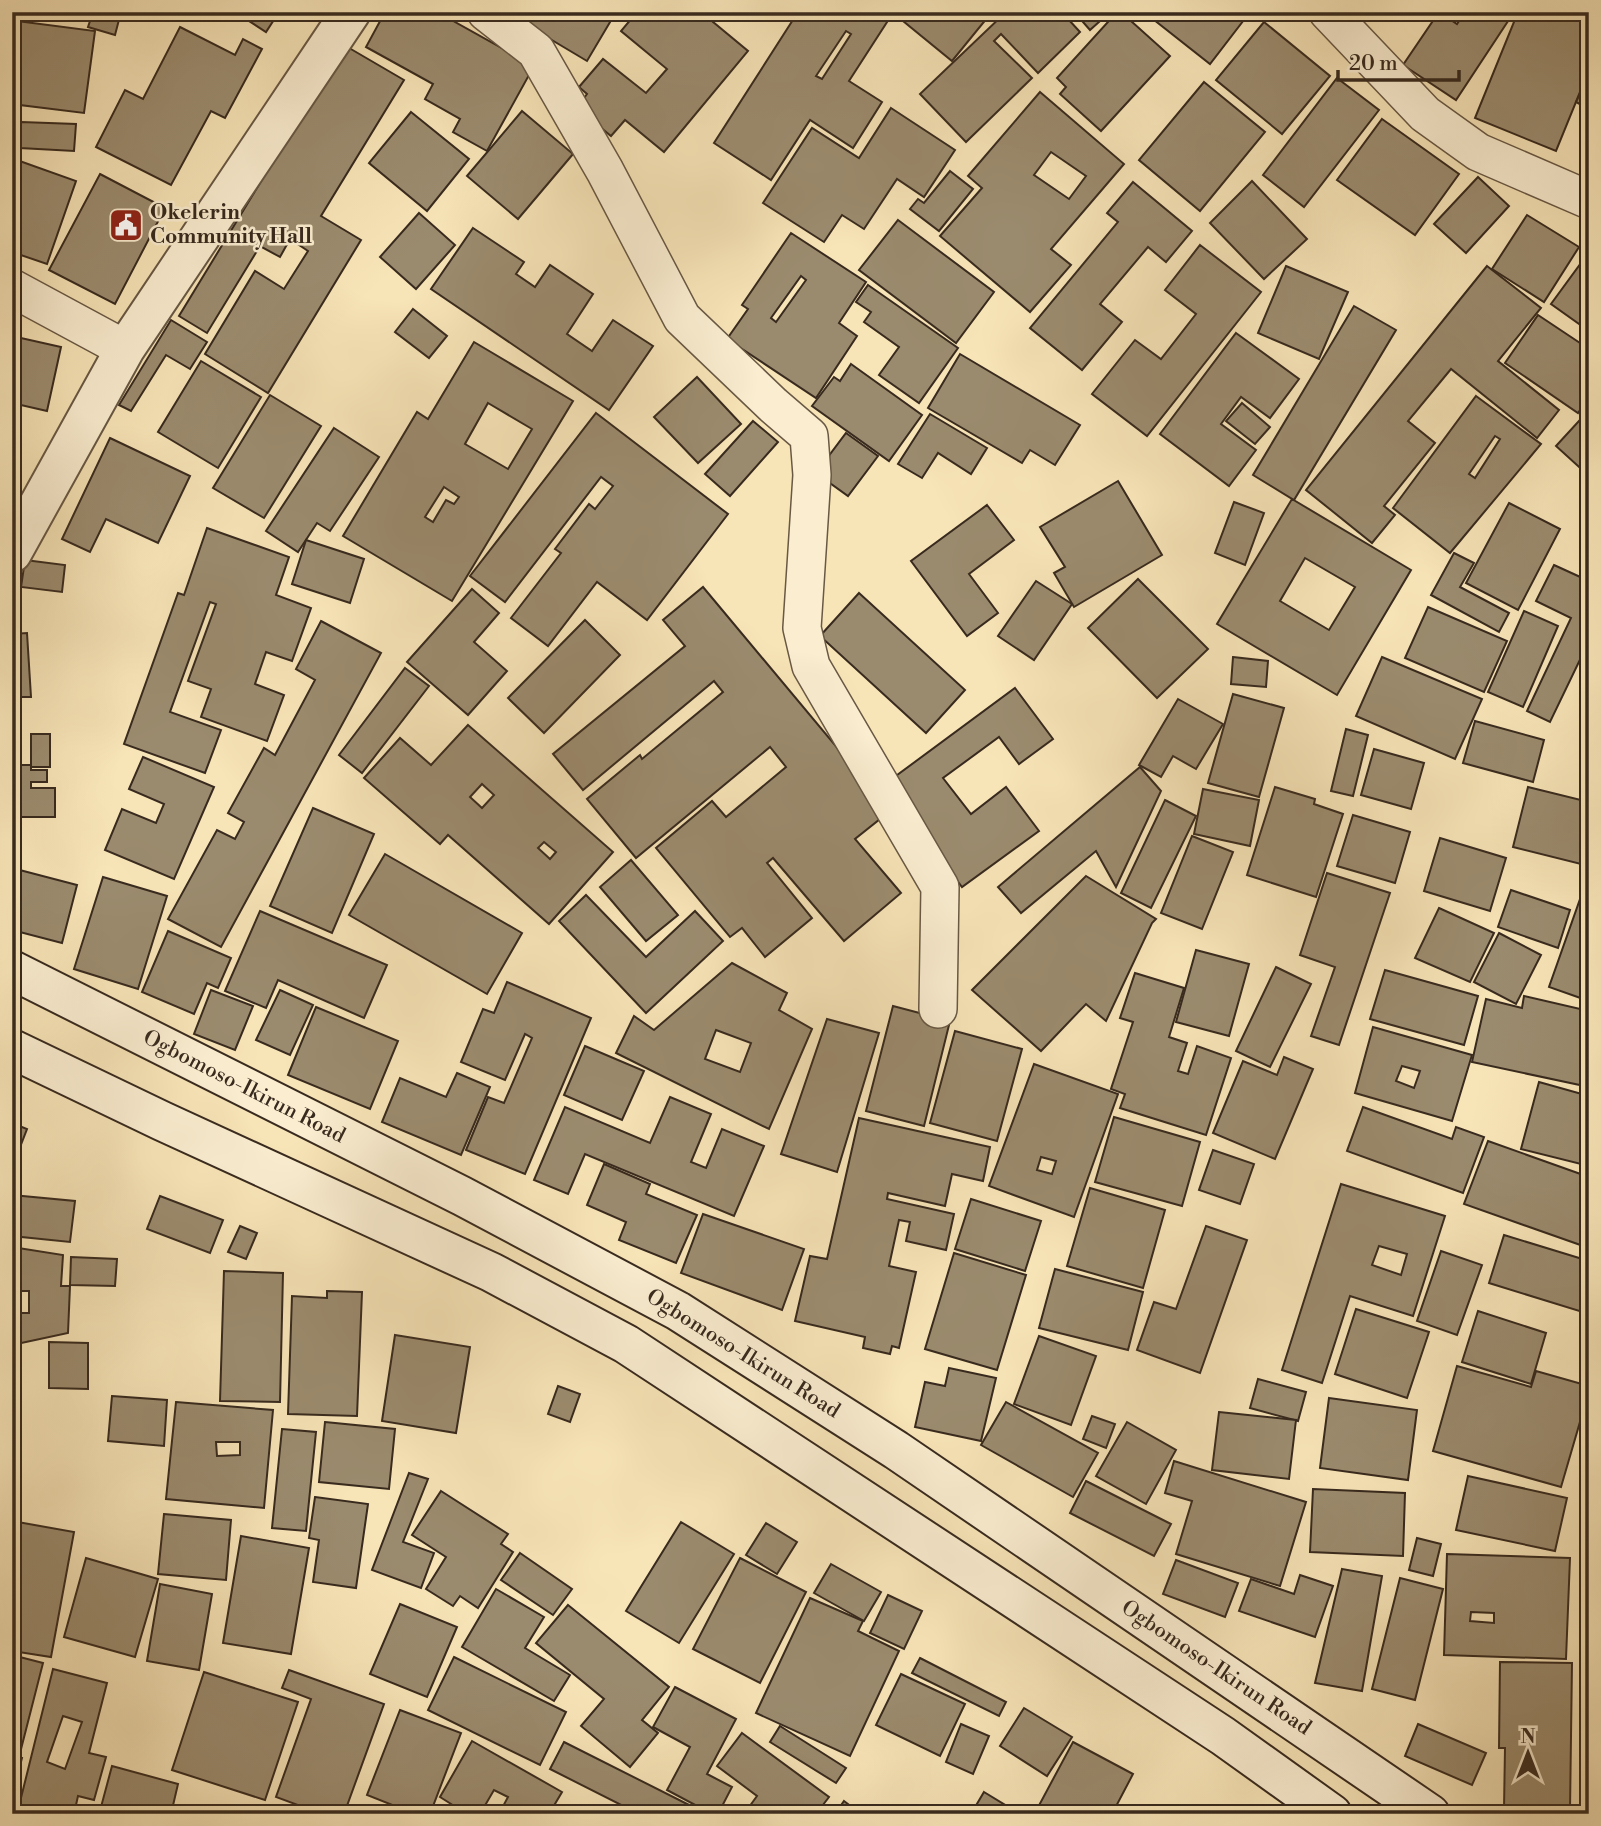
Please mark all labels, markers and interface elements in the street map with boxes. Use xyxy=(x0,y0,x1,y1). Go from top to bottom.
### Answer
scale bar xyxy=(1338,38,1459,82)
text: 20 m xyxy=(1349,51,1398,77)
place label: Okelerin Community Hall xyxy=(150,200,312,250)
public building icon: Okelerin Community Hall xyxy=(107,206,145,244)
street label: Ogbomoso-Ikirun Road xyxy=(138,1025,350,1149)
street label: Ogbomoso-Ikirun Road xyxy=(641,1284,845,1424)
street label: Ogbomoso-Ikirun Road xyxy=(1116,1595,1316,1741)
north arrow xyxy=(1492,1717,1562,1787)
text: N xyxy=(1520,1725,1536,1749)

